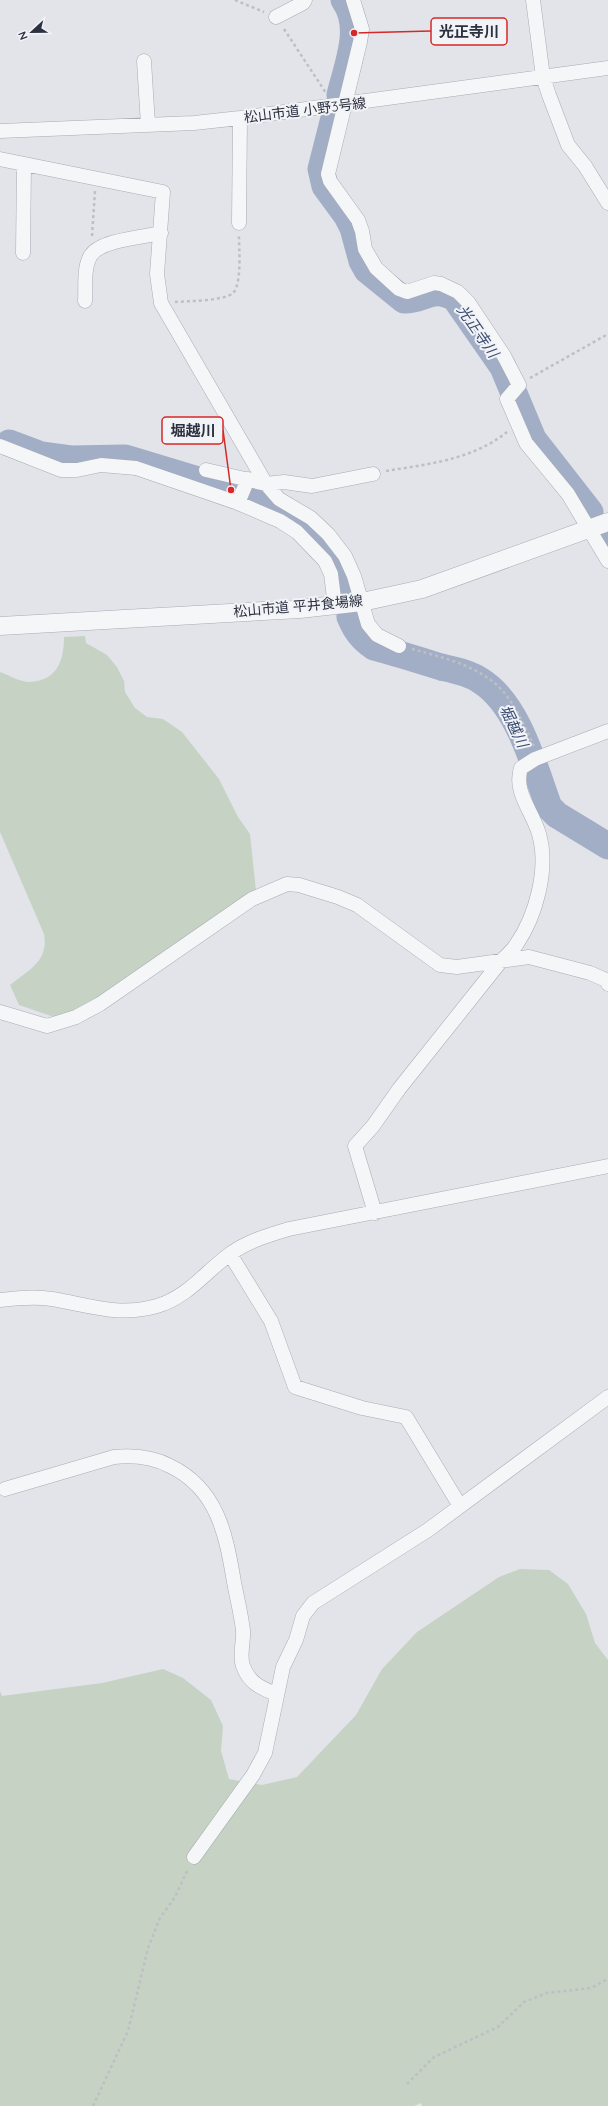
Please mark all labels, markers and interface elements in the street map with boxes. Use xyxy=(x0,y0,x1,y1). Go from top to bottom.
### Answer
north arrow xyxy=(12,12,52,52)
callout: 光正寺川 xyxy=(431,18,507,45)
text: 光正寺川 xyxy=(439,22,499,41)
text: N xyxy=(15,29,31,42)
street label: 松山市道 小野3号線 xyxy=(243,94,367,126)
water label: 光正寺川 xyxy=(453,301,504,363)
callout: 堀越川 xyxy=(162,417,223,444)
text: 堀越川 xyxy=(170,421,216,440)
street label: 松山市道 平井食場線 xyxy=(233,591,363,621)
water label: 堀越川 xyxy=(496,702,533,752)

